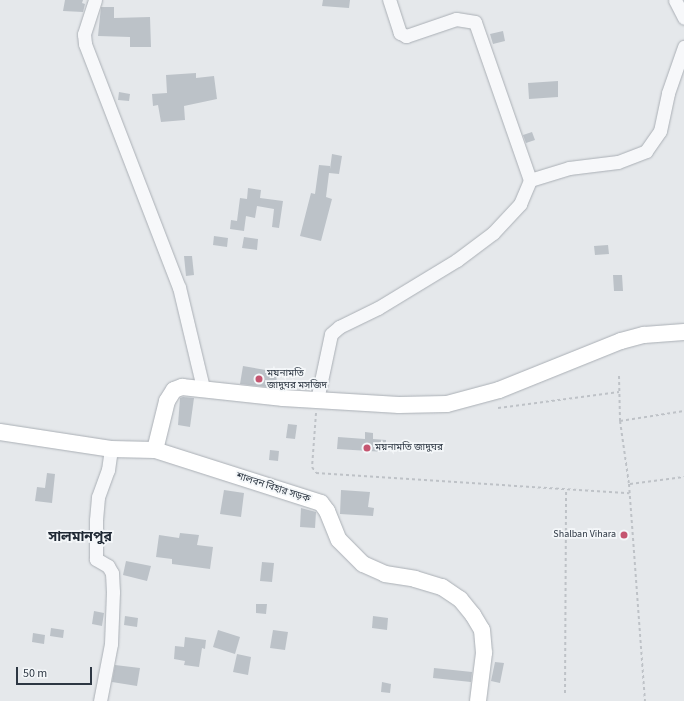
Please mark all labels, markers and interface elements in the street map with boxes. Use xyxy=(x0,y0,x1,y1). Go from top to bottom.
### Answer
place label: ময়নামতি জাদুঘর মসজিদ xyxy=(267,367,327,390)
marker: ময়নামতি জাদুঘর মসজিদ xyxy=(254,374,264,384)
place label: ময়নামতি জাদুঘর xyxy=(375,442,443,454)
marker: ময়নামতি জাদুঘর xyxy=(362,443,372,453)
street label: শালবন বিহার সড়ক xyxy=(235,470,311,506)
district label: সালমানপুর xyxy=(48,529,112,545)
place label: Shalban Vihara xyxy=(553,529,616,541)
marker: Shalban Vihara xyxy=(619,530,629,540)
scale bar xyxy=(18,659,94,685)
text: 50 m xyxy=(23,665,47,682)

